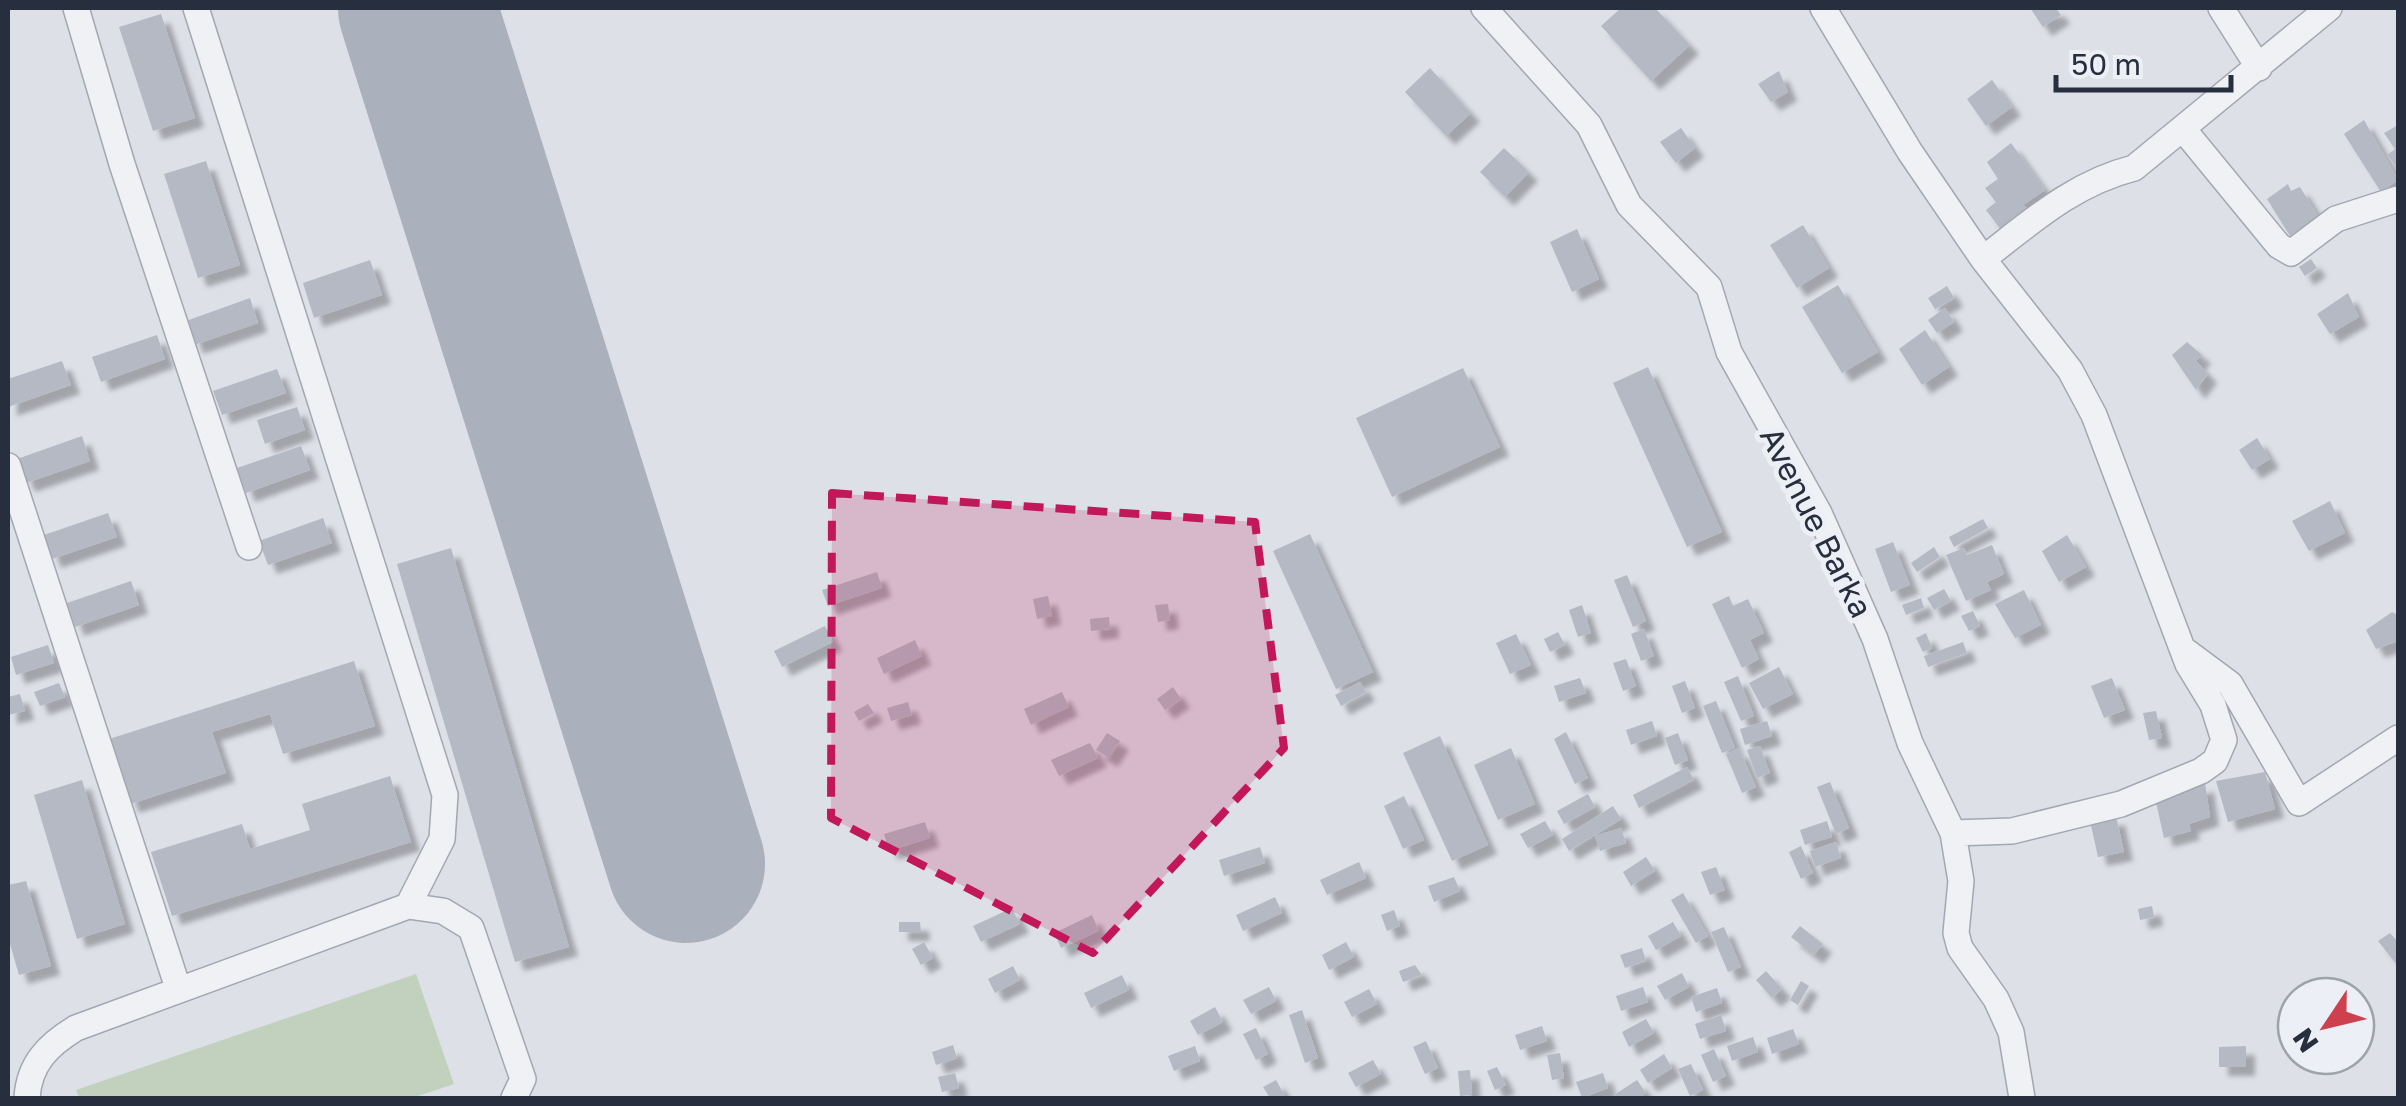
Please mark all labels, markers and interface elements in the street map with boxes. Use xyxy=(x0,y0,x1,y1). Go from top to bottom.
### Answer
scale bar xyxy=(2056,30,2231,92)
text: 50 m xyxy=(2071,46,2141,82)
street label: Avenue Barka xyxy=(1753,420,1881,624)
north arrow xyxy=(2276,976,2376,1076)
text: N xyxy=(2285,1022,2325,1059)

